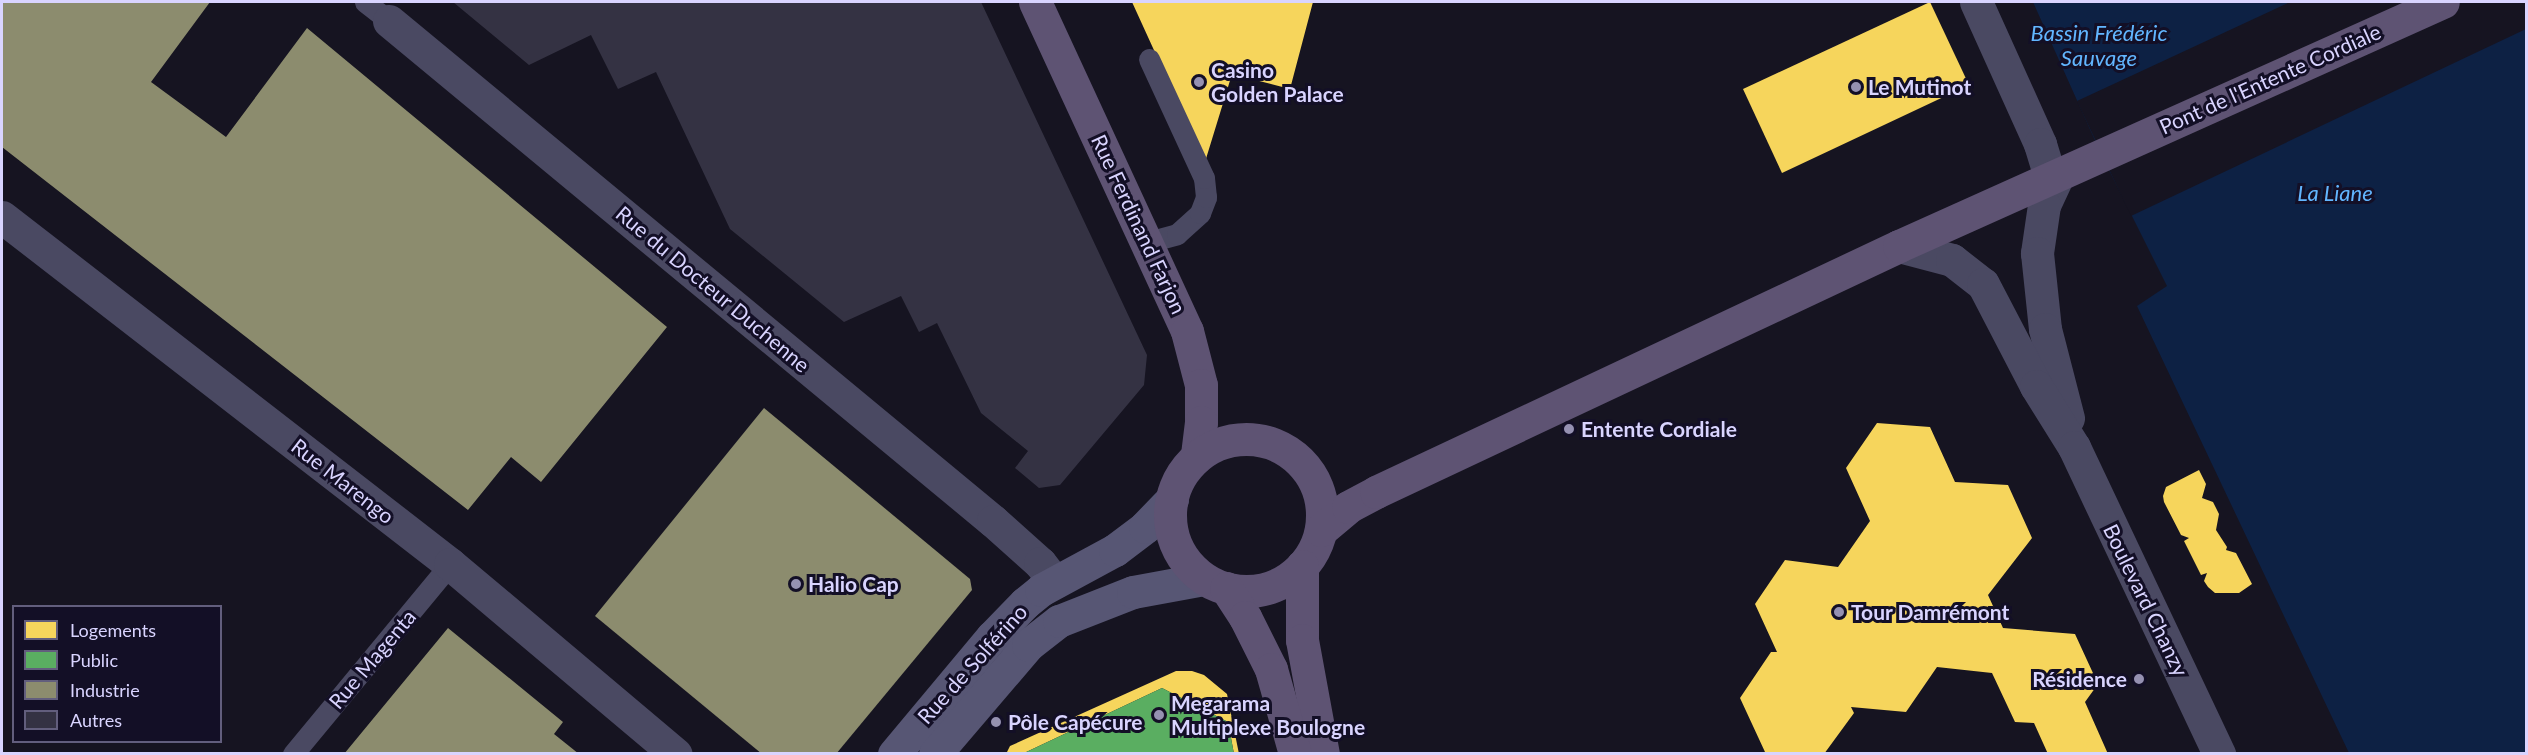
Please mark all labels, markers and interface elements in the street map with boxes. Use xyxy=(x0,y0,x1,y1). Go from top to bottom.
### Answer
water label: Bassin Frédéric Sauvage xyxy=(2031,19,2167,70)
street label: Pont de l'Entente Cordiale xyxy=(2155,19,2385,139)
place label: Casino Golden Palace xyxy=(1211,57,1344,107)
place label: Le Mutinot xyxy=(1868,74,1971,100)
marker: Casino Golden Palace xyxy=(1192,75,1206,89)
marker: Le Mutinot xyxy=(1849,80,1863,94)
street label: Rue Ferdinand Farjon xyxy=(1086,130,1192,318)
water label: La Liane xyxy=(2297,180,2373,206)
street label: Rue du Docteur Duchenne xyxy=(611,200,815,378)
place label: Entente Cordiale xyxy=(1581,416,1737,442)
marker: Entente Cordiale xyxy=(1562,422,1576,436)
street label: Rue Marengo xyxy=(287,433,399,529)
street label: Boulevard Chanzy xyxy=(2098,520,2194,680)
place label: Halio Cap xyxy=(808,571,899,597)
marker: Halio Cap xyxy=(789,577,803,591)
street label: Rue de Solférino xyxy=(912,599,1032,729)
place label: Tour Damrémont xyxy=(1851,599,2010,625)
street label: Rue Magenta xyxy=(323,604,421,714)
legend xyxy=(12,605,222,743)
marker: Tour Damrémont xyxy=(1832,605,1846,619)
text: Logements xyxy=(70,619,156,641)
text: Public xyxy=(70,649,118,671)
place label: Résidence xyxy=(2032,666,2127,692)
marker: Résidence xyxy=(2132,672,2146,686)
text: Industrie xyxy=(70,679,140,701)
place label: Megarama Multiplexe Boulogne xyxy=(1171,690,1365,740)
marker: Megarama Multiplexe Boulogne xyxy=(1152,708,1166,722)
text: Autres xyxy=(70,709,122,731)
place label: Pôle Capécure xyxy=(1008,709,1143,735)
marker: Pôle Capécure xyxy=(989,715,1003,729)

